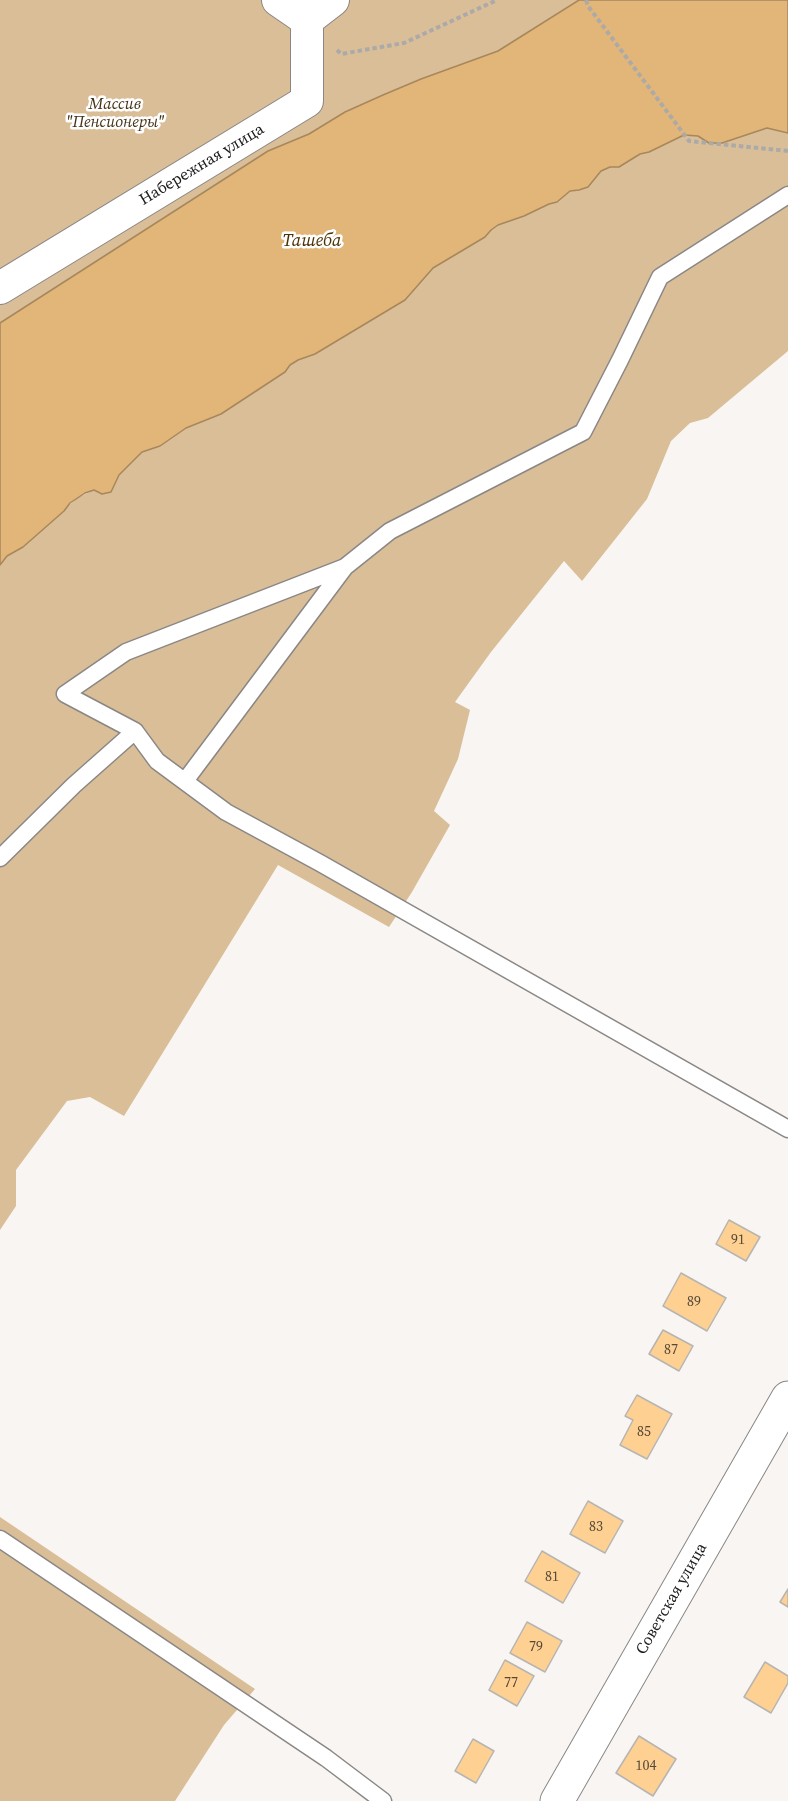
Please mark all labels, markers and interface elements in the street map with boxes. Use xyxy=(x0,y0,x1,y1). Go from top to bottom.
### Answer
park label: Массив "Пенсионеры" xyxy=(66,95,164,133)
street label: Набережная улица xyxy=(136,120,268,210)
water label: Ташеба xyxy=(283,230,341,252)
house number: 91 xyxy=(731,1232,745,1248)
house number: 89 xyxy=(687,1294,701,1310)
house number: 87 xyxy=(664,1342,678,1358)
house number: 85 xyxy=(637,1424,651,1440)
house number: 83 xyxy=(589,1519,603,1535)
street label: Советская улица xyxy=(632,1540,712,1658)
house number: 81 xyxy=(545,1569,559,1585)
house number: 79 xyxy=(529,1639,543,1655)
house number: 77 xyxy=(504,1675,518,1691)
house number: 104 xyxy=(636,1758,656,1774)

